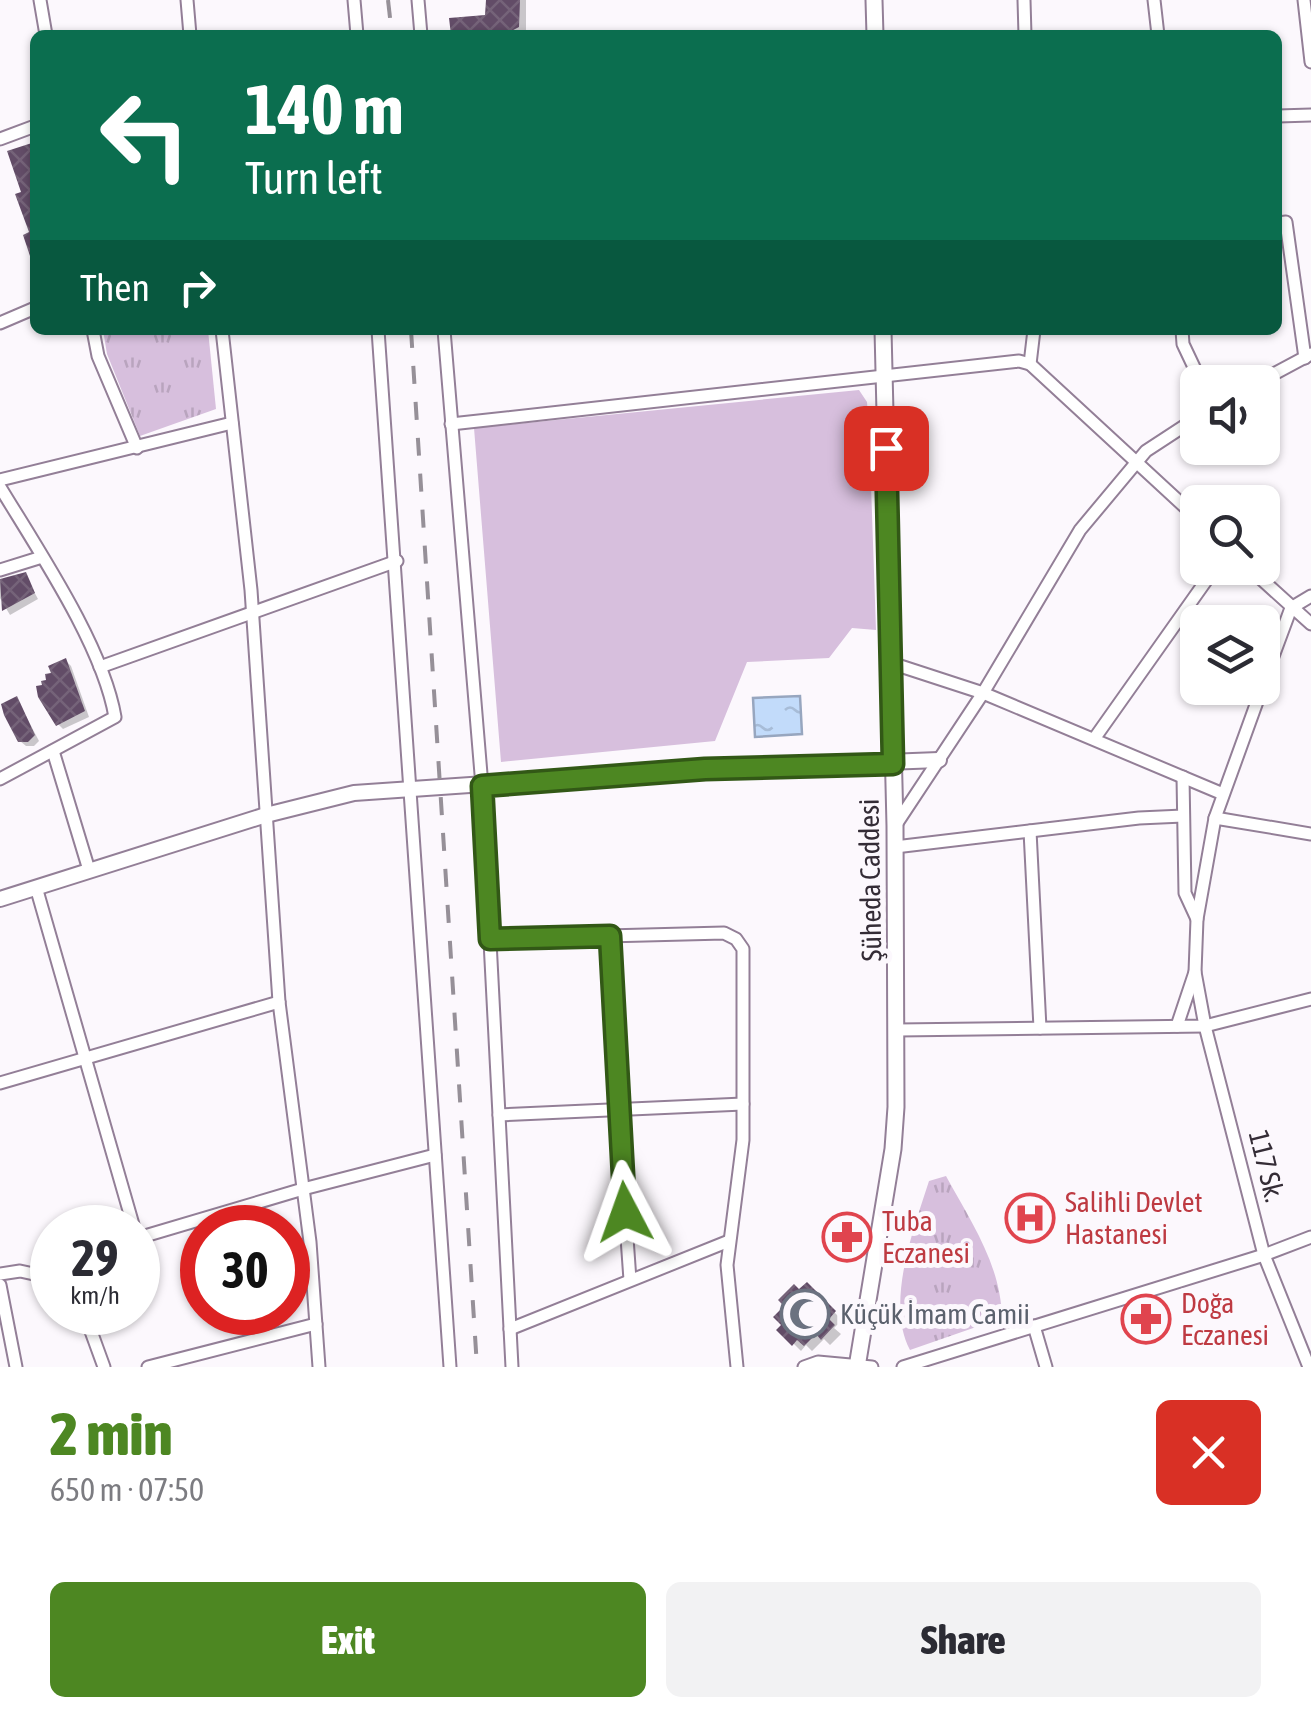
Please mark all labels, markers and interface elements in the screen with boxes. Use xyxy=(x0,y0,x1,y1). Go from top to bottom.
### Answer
text: 140 m xyxy=(245,69,404,149)
icon: left xyxy=(80,70,210,200)
text: Turn left xyxy=(245,152,383,204)
icon: right xyxy=(170,260,225,315)
text: Then xyxy=(80,266,150,309)
map controls xyxy=(1180,365,1280,705)
button: sound xyxy=(1180,365,1280,465)
pin xyxy=(844,406,929,491)
icon: arrive xyxy=(859,421,914,476)
button: search xyxy=(1180,485,1280,585)
button: layers xyxy=(1180,605,1280,705)
street label: Şüheda Caddesi xyxy=(853,798,887,962)
street label: 117 Sk. xyxy=(1243,1127,1291,1205)
position arrow xyxy=(573,1160,677,1264)
place label: Salihli Devlet Hastanesi xyxy=(1065,1186,1202,1250)
hospital icon: Salihli Devlet Hastanesi xyxy=(1004,1192,1056,1244)
speed limit sign: 30 xyxy=(180,1205,310,1335)
place label: Tuba Eczanesi xyxy=(882,1205,970,1269)
pharmacy icon: Tuba Eczanesi xyxy=(821,1211,873,1263)
text: 29 xyxy=(71,1229,118,1287)
text: km/h xyxy=(70,1281,120,1309)
place label: Doğa Eczanesi xyxy=(1181,1287,1269,1351)
mosque icon: Küçük İmam Camii xyxy=(779,1288,831,1340)
pharmacy icon: Doğa Eczanesi xyxy=(1120,1293,1172,1345)
place label: Küçük İmam Camii xyxy=(840,1298,1030,1330)
text: 2 min xyxy=(50,1399,173,1468)
button: close xyxy=(1156,1400,1261,1505)
text: 650 m · 07:50 xyxy=(50,1471,204,1508)
button: Exit xyxy=(50,1582,646,1697)
button: Share xyxy=(666,1582,1261,1697)

